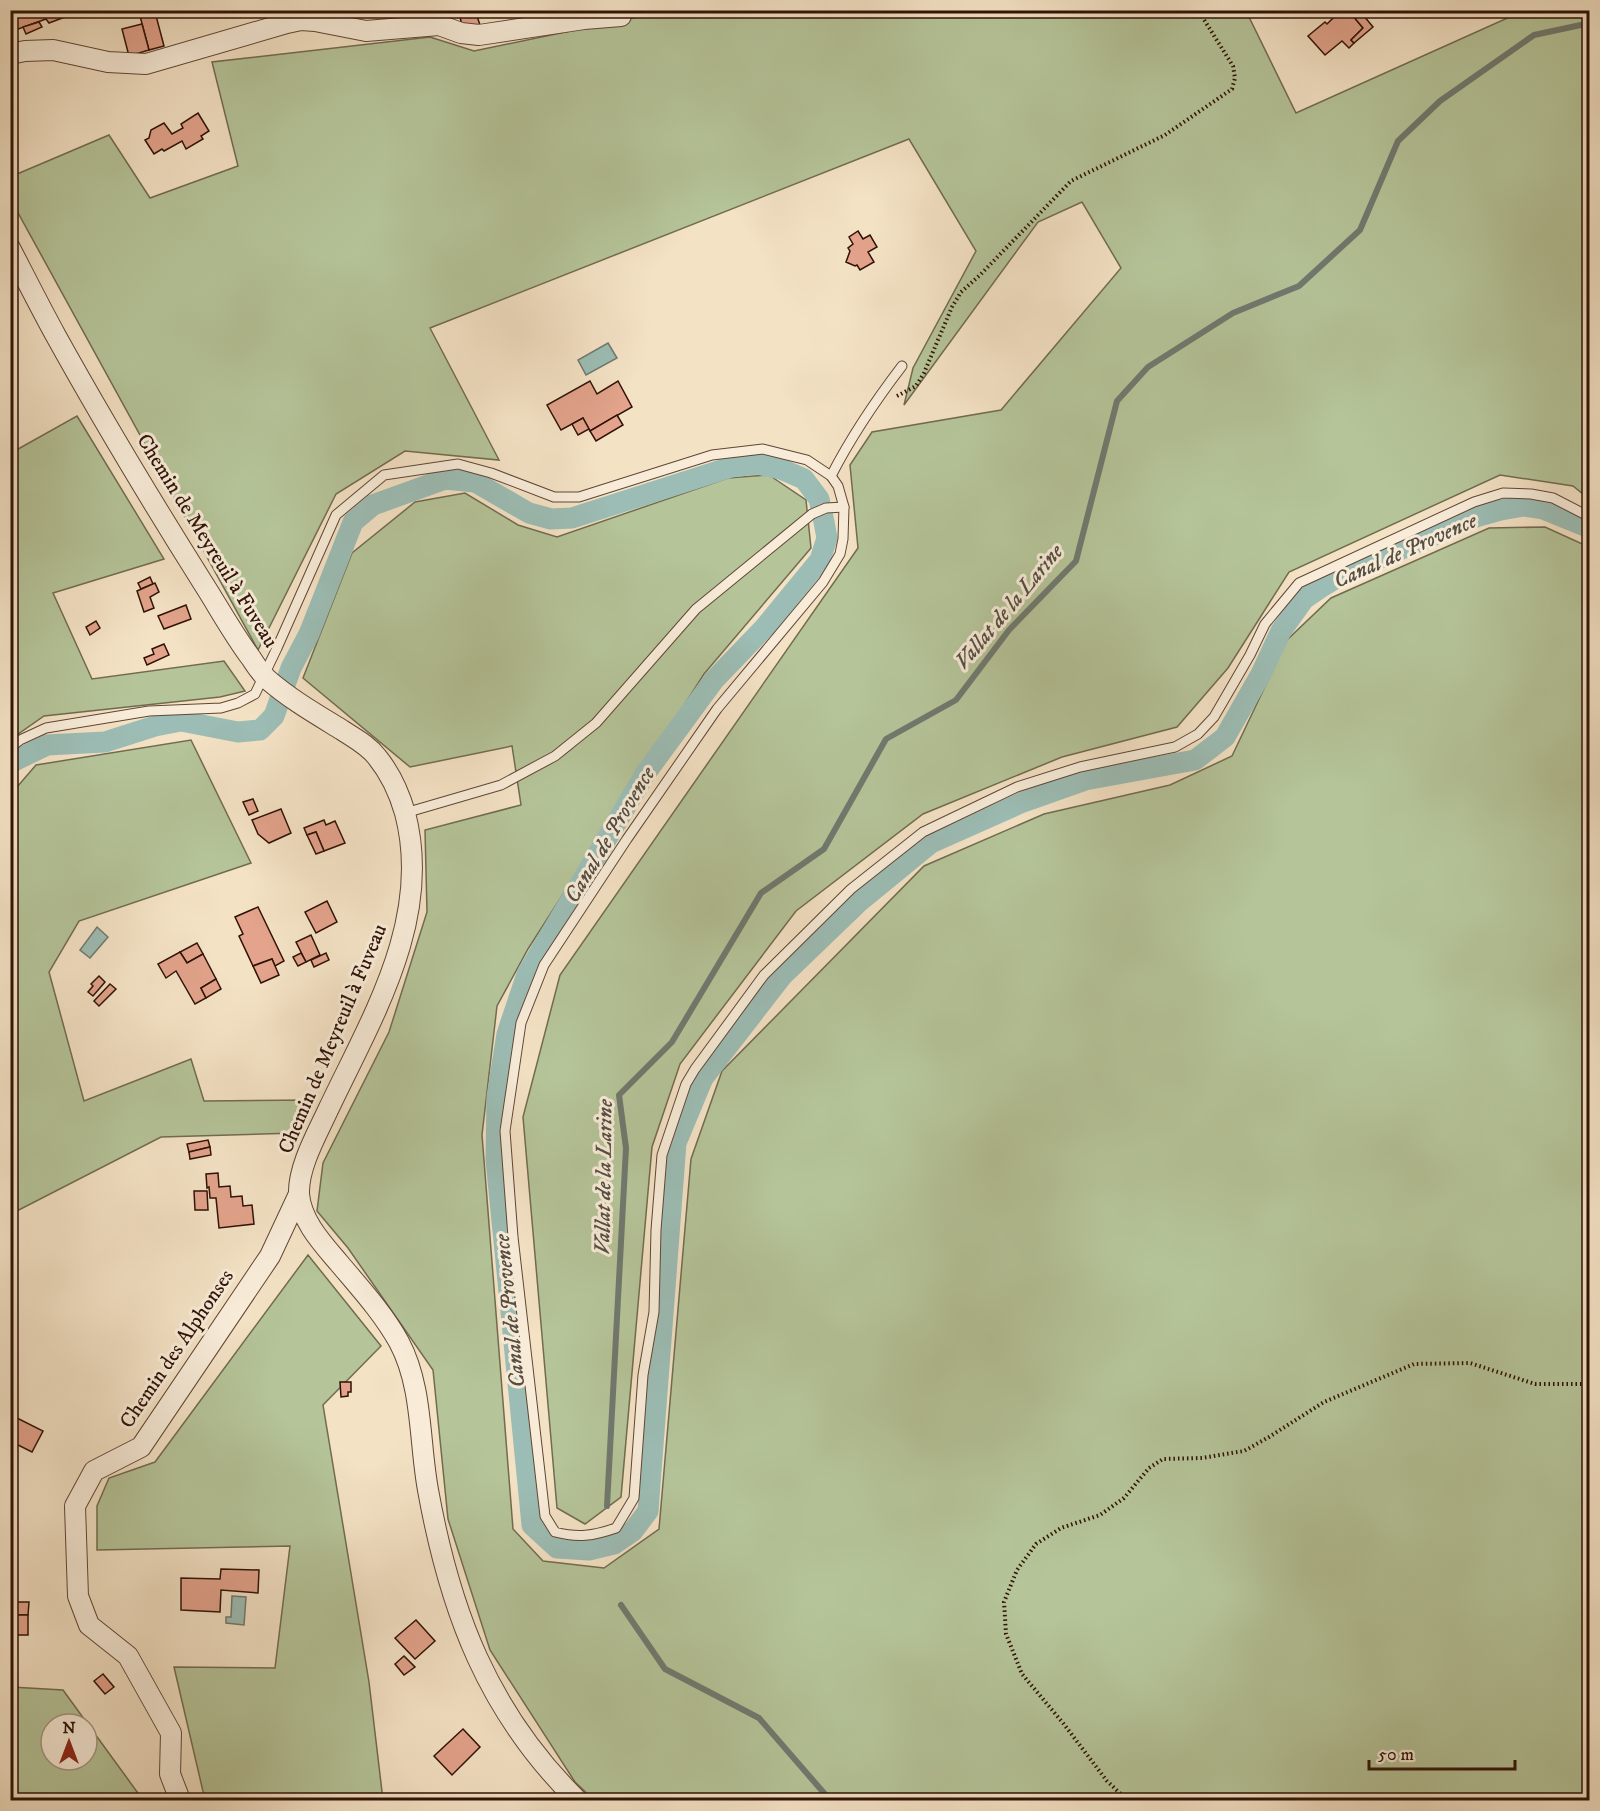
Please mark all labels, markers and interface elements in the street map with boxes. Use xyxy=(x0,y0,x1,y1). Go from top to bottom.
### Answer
street label: Chemin de Meyreuil à Fuveau xyxy=(130,429,284,653)
water label: Canal de Provence xyxy=(1329,507,1481,595)
water label: Vallat de la Larine xyxy=(949,539,1070,675)
water label: Canal de Provence xyxy=(559,762,662,908)
street label: Chemin de Meyreuil à Fuveau xyxy=(273,920,393,1158)
water label: Vallat de la Larine xyxy=(589,1099,619,1255)
water label: Canal de Provence xyxy=(488,1232,531,1389)
street label: Chemin des Alphonses xyxy=(114,1265,240,1433)
north arrow xyxy=(39,1712,99,1772)
text: N xyxy=(62,1718,76,1738)
scale bar xyxy=(1369,1733,1514,1771)
text: 50 m xyxy=(1378,1744,1414,1766)

